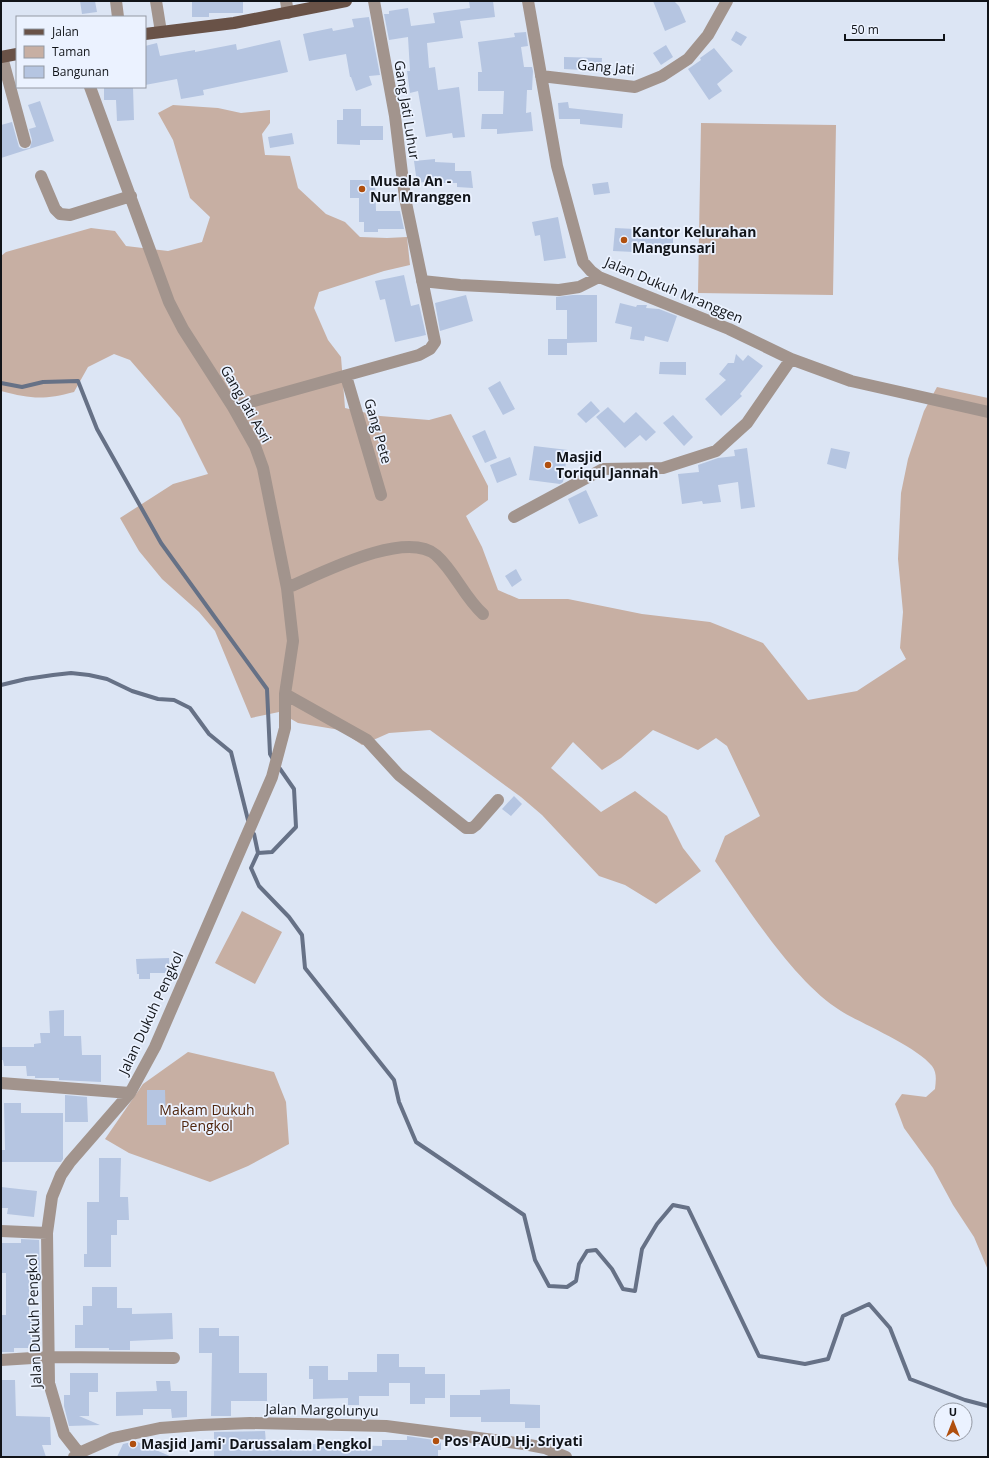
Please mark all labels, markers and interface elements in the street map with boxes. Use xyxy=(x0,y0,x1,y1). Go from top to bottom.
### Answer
legend xyxy=(16,16,146,88)
scale bar xyxy=(845,16,944,42)
text: 50 m xyxy=(851,21,879,38)
text: Jalan xyxy=(51,23,79,40)
text: Taman xyxy=(52,43,90,60)
street label: Gang Jati xyxy=(576,55,636,78)
street label: Gang Jati Luhur xyxy=(390,59,425,161)
text: Bangunan xyxy=(52,63,109,80)
place label: Musala An - Nur Mranggen xyxy=(370,171,471,206)
marker: Musala An - Nur Mranggen xyxy=(357,184,367,194)
place label: Kantor Kelurahan Mangunsari xyxy=(632,222,756,257)
marker: Kantor Kelurahan Mangunsari xyxy=(619,235,629,245)
street label: Jalan Dukuh Mranggen xyxy=(600,251,746,327)
street label: Gang Jati Asri xyxy=(217,362,276,446)
street label: Gang Pete xyxy=(360,396,397,466)
place label: Masjid Toriqul Jannah xyxy=(556,447,659,482)
marker: Masjid Toriqul Jannah xyxy=(543,460,553,470)
street label: Jalan Dukuh Pengkol xyxy=(113,948,187,1079)
park label: Makam Dukuh Pengkol xyxy=(159,1100,255,1135)
street label: Jalan Dukuh Pengkol xyxy=(22,1254,45,1390)
street label: Jalan Margolunyu xyxy=(263,1399,379,1420)
north arrow xyxy=(933,1402,973,1442)
text: U xyxy=(949,1404,957,1419)
place label: Pos PAUD Hj. Sriyati xyxy=(444,1431,583,1450)
place label: Masjid Jami' Darussalam Pengkol xyxy=(141,1434,372,1453)
marker: Pos PAUD Hj. Sriyati xyxy=(431,1436,441,1446)
marker: Masjid Jami' Darussalam Pengkol xyxy=(128,1439,138,1449)

